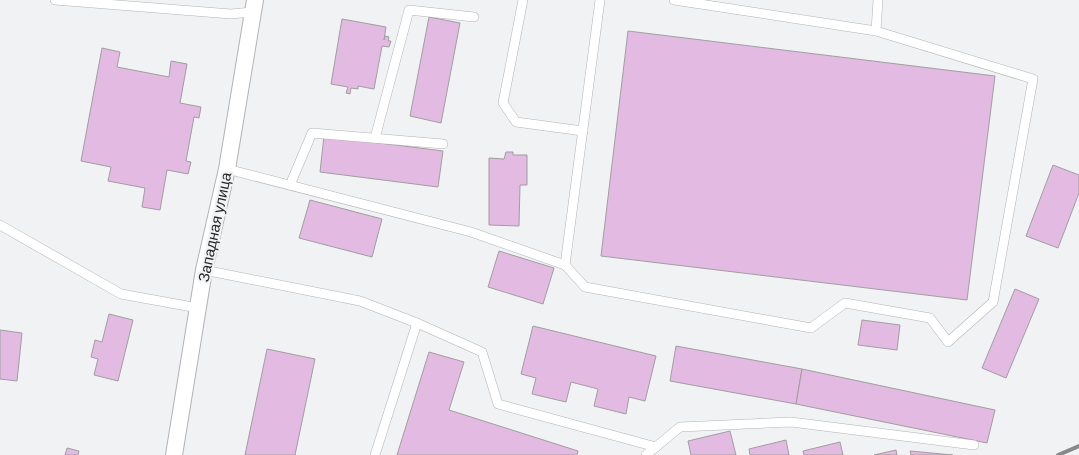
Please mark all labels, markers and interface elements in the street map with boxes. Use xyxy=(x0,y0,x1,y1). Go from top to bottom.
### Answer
street label: Западная улица xyxy=(194,170,235,283)

